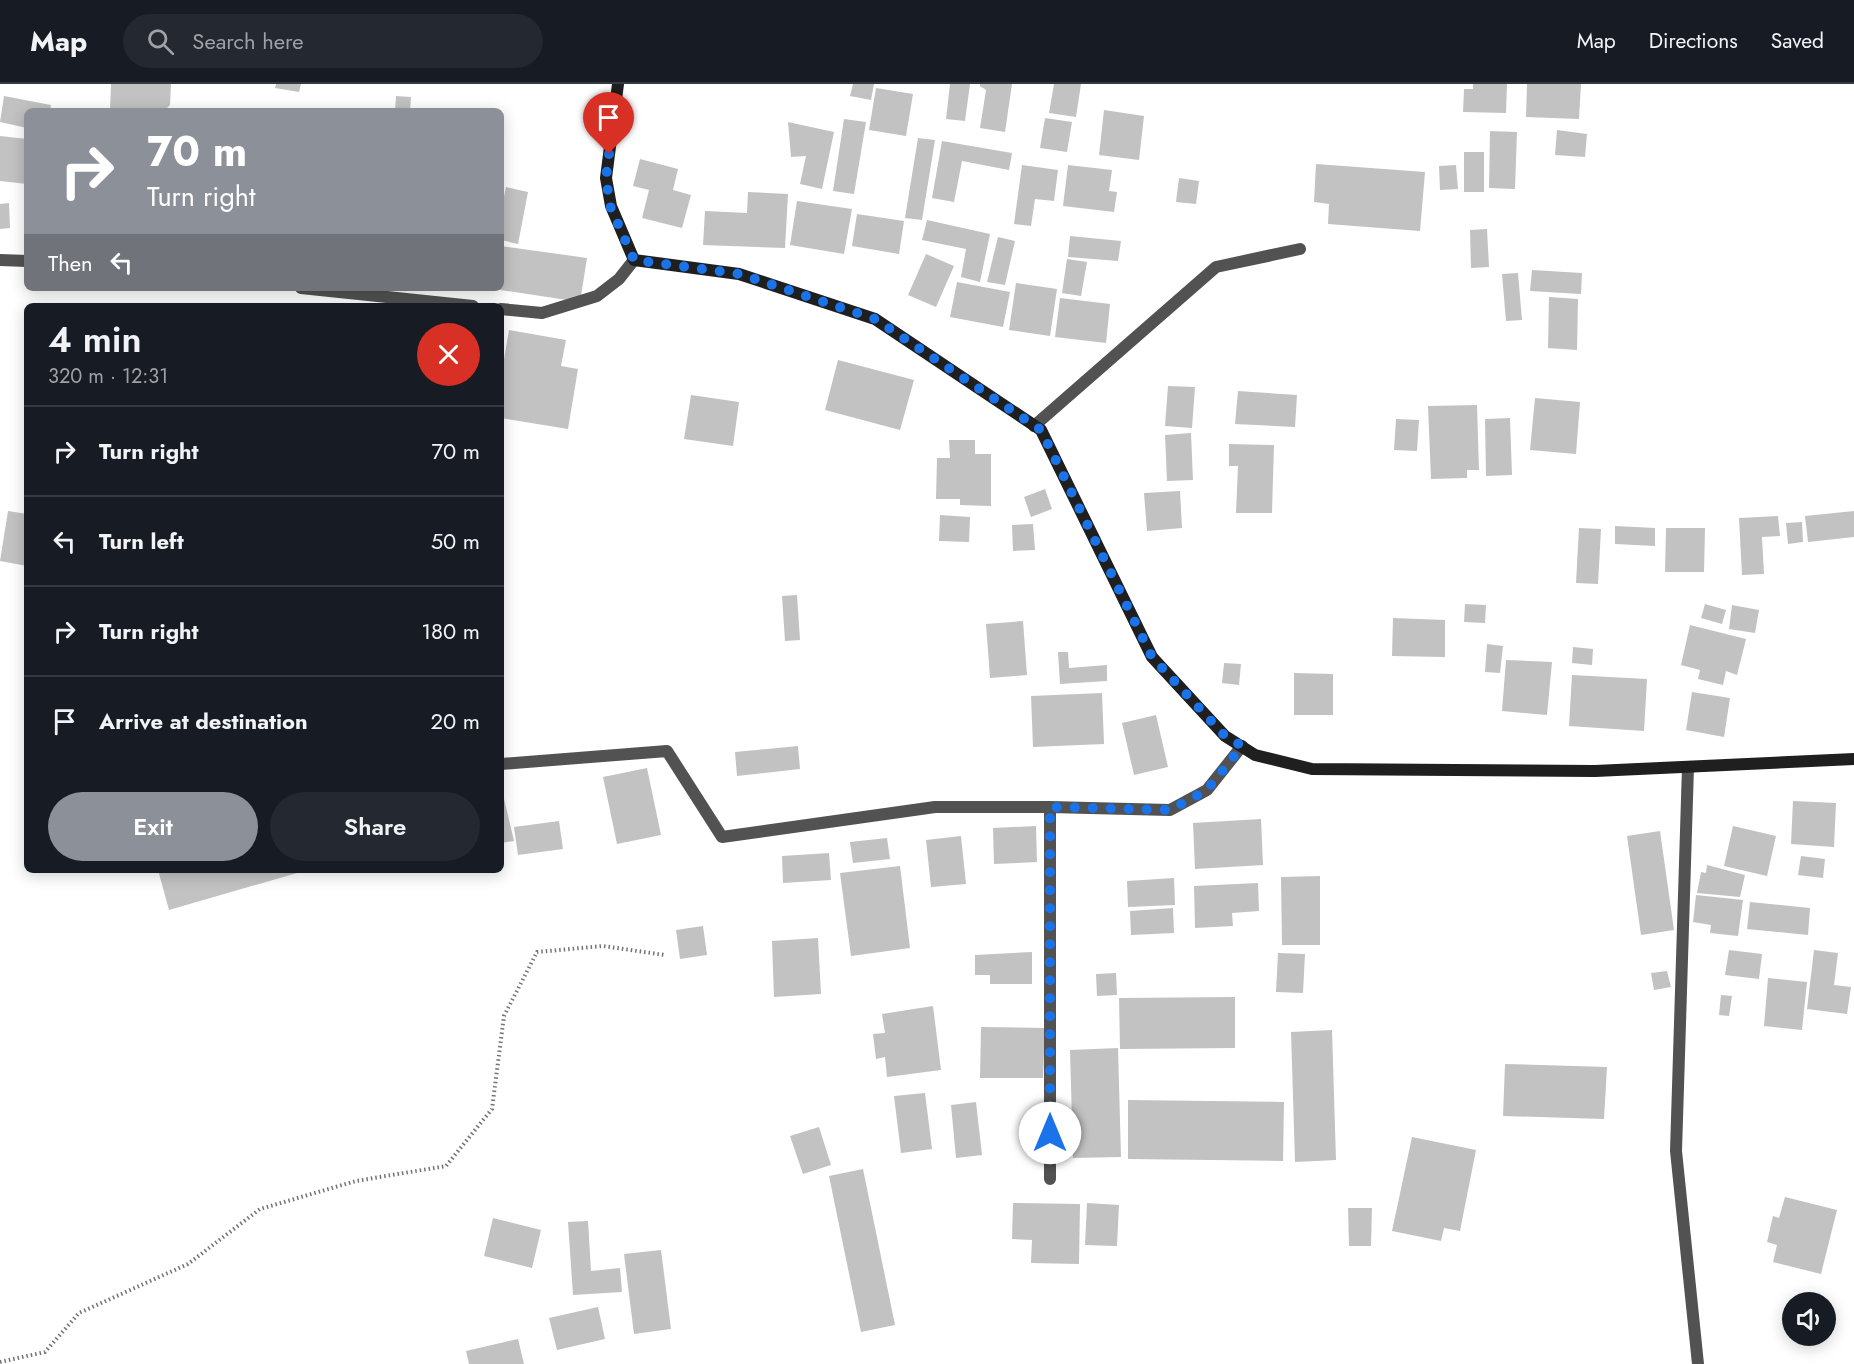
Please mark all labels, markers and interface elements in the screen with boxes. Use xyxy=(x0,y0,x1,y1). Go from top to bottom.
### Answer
search box xyxy=(123,14,543,68)
text: Map xyxy=(30,21,87,62)
icon: search xyxy=(144,25,177,58)
text: Search here xyxy=(192,25,304,57)
text: Map xyxy=(1577,26,1616,56)
text: Directions xyxy=(1649,26,1738,56)
text: Saved xyxy=(1771,26,1824,56)
pin xyxy=(583,92,634,154)
icon: arrive xyxy=(592,101,625,134)
text: 70 m xyxy=(147,121,247,182)
icon: right xyxy=(48,132,126,210)
text: Turn right xyxy=(147,177,255,216)
icon: left xyxy=(105,246,138,279)
text: Then xyxy=(48,247,93,279)
text: 4 min xyxy=(48,313,142,365)
button: close xyxy=(417,323,480,386)
text: 320 m · 12:31 xyxy=(48,362,168,391)
icon: right xyxy=(48,435,81,468)
text: Turn right xyxy=(99,435,199,467)
text: 70 m xyxy=(431,435,480,467)
icon: left xyxy=(48,525,81,558)
text: Turn left xyxy=(99,525,184,557)
text: 50 m xyxy=(431,525,480,557)
icon: right xyxy=(48,615,81,648)
text: Turn right xyxy=(99,615,199,647)
text: 180 m xyxy=(421,615,480,647)
icon: arrive xyxy=(48,705,81,738)
text: Arrive at destination xyxy=(99,705,308,737)
text: 20 m xyxy=(431,705,480,737)
button: Exit xyxy=(48,792,258,861)
button: Share xyxy=(270,792,480,861)
position arrow xyxy=(1018,1101,1082,1165)
map controls xyxy=(1782,1292,1836,1346)
button: sound xyxy=(1782,1292,1836,1346)

